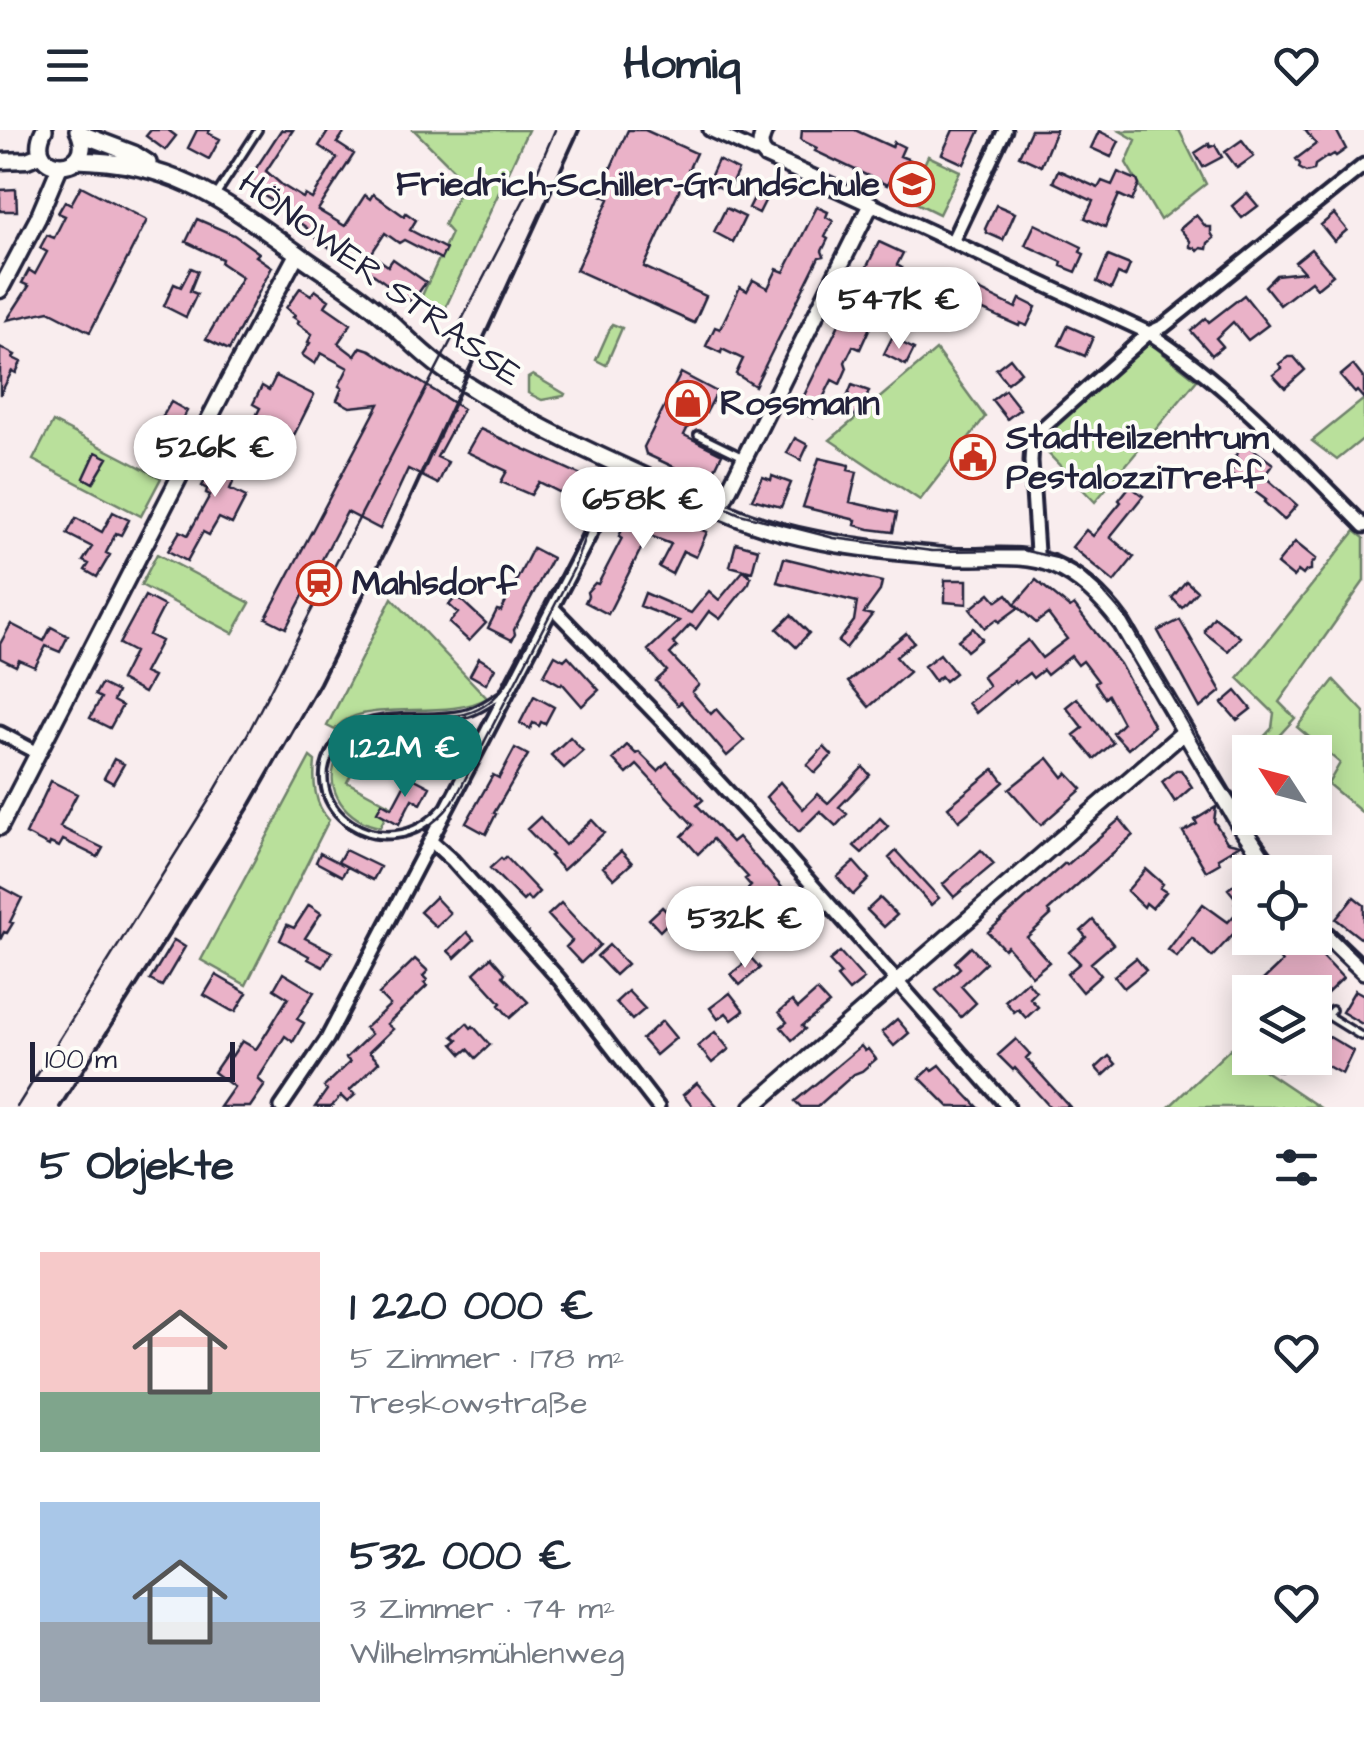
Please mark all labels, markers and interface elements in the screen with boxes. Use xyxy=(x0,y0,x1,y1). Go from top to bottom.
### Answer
text: Homiq xyxy=(623,34,741,96)
icon: menu xyxy=(40,38,95,93)
icon: heart xyxy=(1269,38,1324,93)
street label: HÖNOWER STRASSE xyxy=(228,159,532,399)
place label: Friedrich-Schiller-Grundschule xyxy=(396,160,880,209)
school or university icon: Friedrich-Schiller-Grundschule xyxy=(889,161,935,207)
pin: 547K € xyxy=(818,267,980,352)
text: 547K € xyxy=(838,277,960,322)
place label: Rossmann xyxy=(720,379,880,428)
shop icon: Rossmann xyxy=(665,380,711,426)
place label: Stadtteilzentrum PestalozziTreff xyxy=(1005,413,1269,502)
pin: 526K € xyxy=(134,415,296,500)
text: 526K € xyxy=(156,425,274,470)
public building icon: Stadtteilzentrum PestalozziTreff xyxy=(950,434,996,480)
pin: 658K € xyxy=(562,467,724,552)
text: 658K € xyxy=(582,477,704,522)
place label: Mahlsdorf xyxy=(352,559,518,608)
station icon: Mahlsdorf xyxy=(296,560,342,606)
pin: 1.22M € xyxy=(313,715,497,800)
text: 1.22M € xyxy=(350,725,460,770)
north arrow xyxy=(1232,735,1332,835)
map controls xyxy=(1232,735,1332,1075)
button: locate xyxy=(1232,855,1332,955)
pin: 532K € xyxy=(664,886,826,971)
text: 532K € xyxy=(688,896,802,941)
button: layers xyxy=(1232,975,1332,1075)
scale bar xyxy=(30,1037,235,1081)
text: 100 m xyxy=(45,1040,117,1079)
text: 5 Objekte xyxy=(40,1138,234,1196)
icon: filters xyxy=(1269,1140,1324,1195)
text: 1 220 000 € xyxy=(350,1278,593,1336)
icon: home xyxy=(120,1292,240,1412)
icon: heart xyxy=(1269,1325,1324,1380)
text: 5 Zimmer · 178 m² xyxy=(350,1336,625,1381)
text: Treskowstraße xyxy=(350,1381,588,1426)
text: 532 000 € xyxy=(350,1528,572,1586)
icon: home xyxy=(120,1542,240,1662)
icon: heart xyxy=(1269,1575,1324,1630)
text: 3 Zimmer · 74 m² xyxy=(350,1586,615,1631)
text: Wilhelmsmühlenweg xyxy=(350,1631,624,1676)

